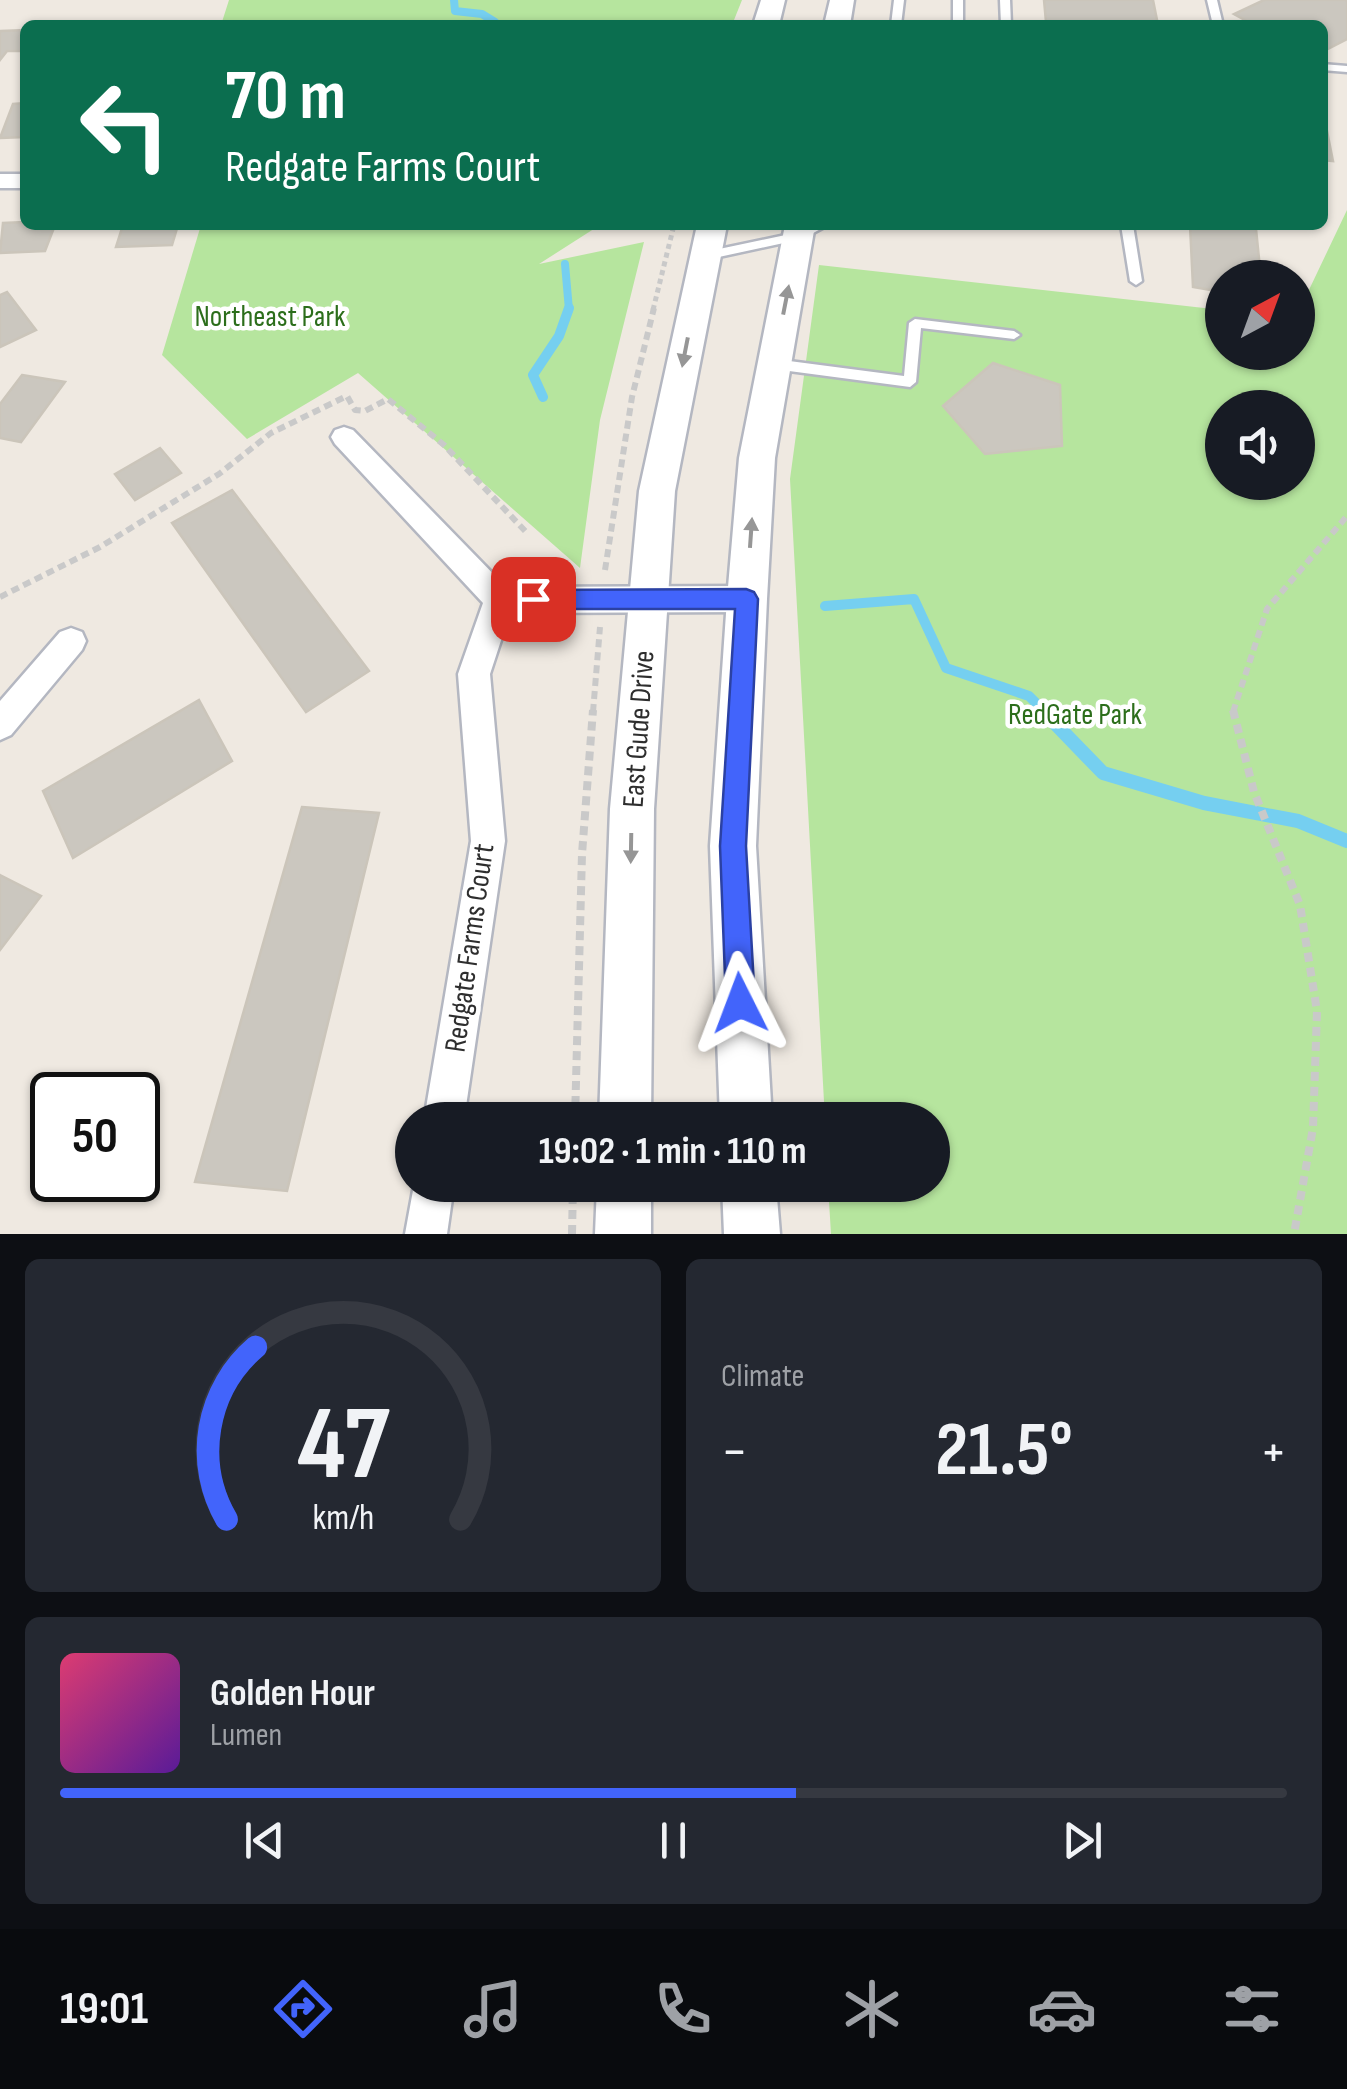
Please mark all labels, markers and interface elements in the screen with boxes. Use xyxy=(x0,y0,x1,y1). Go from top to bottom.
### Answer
text: 70 m xyxy=(225,55,346,139)
icon: left xyxy=(60,60,190,190)
text: Redgate Farms Court xyxy=(225,140,540,195)
north arrow xyxy=(1205,260,1315,370)
map controls xyxy=(1205,260,1315,500)
one-way arrow xyxy=(779,284,794,315)
park label: Northeast Park xyxy=(195,299,346,335)
one-way arrow xyxy=(676,337,692,368)
button: sound xyxy=(1205,390,1315,500)
one-way arrow xyxy=(744,517,760,549)
pin xyxy=(491,557,576,642)
icon: arrive xyxy=(506,572,561,627)
street label: East Gude Drive xyxy=(616,649,662,809)
park label: RedGate Park xyxy=(1008,697,1143,733)
one-way arrow xyxy=(623,832,639,864)
street label: Redgate Farms Court xyxy=(438,841,502,1055)
position arrow xyxy=(688,951,792,1055)
speed limit sign: 50 xyxy=(30,1072,160,1202)
text: 19:02 · 1 min · 110 m xyxy=(539,1129,806,1174)
text: Climate xyxy=(721,1357,804,1396)
text: 47 xyxy=(297,1383,390,1508)
text: 21.5° xyxy=(935,1406,1073,1497)
text: − xyxy=(721,1419,748,1486)
text: + xyxy=(1260,1419,1287,1486)
text: km/h xyxy=(312,1497,374,1540)
text: Golden Hour xyxy=(210,1671,375,1716)
text: Lumen xyxy=(210,1716,282,1755)
icon: previous xyxy=(237,1813,292,1868)
icon: pause xyxy=(646,1813,701,1868)
icon: next xyxy=(1055,1813,1110,1868)
icon: directions xyxy=(268,1974,338,2044)
icon: music xyxy=(458,1974,528,2044)
icon: phone xyxy=(648,1974,718,2044)
icon: climate xyxy=(837,1974,907,2044)
icon: car xyxy=(1027,1974,1097,2044)
icon: filters xyxy=(1217,1974,1287,2044)
text: 19:01 xyxy=(60,1982,148,2037)

